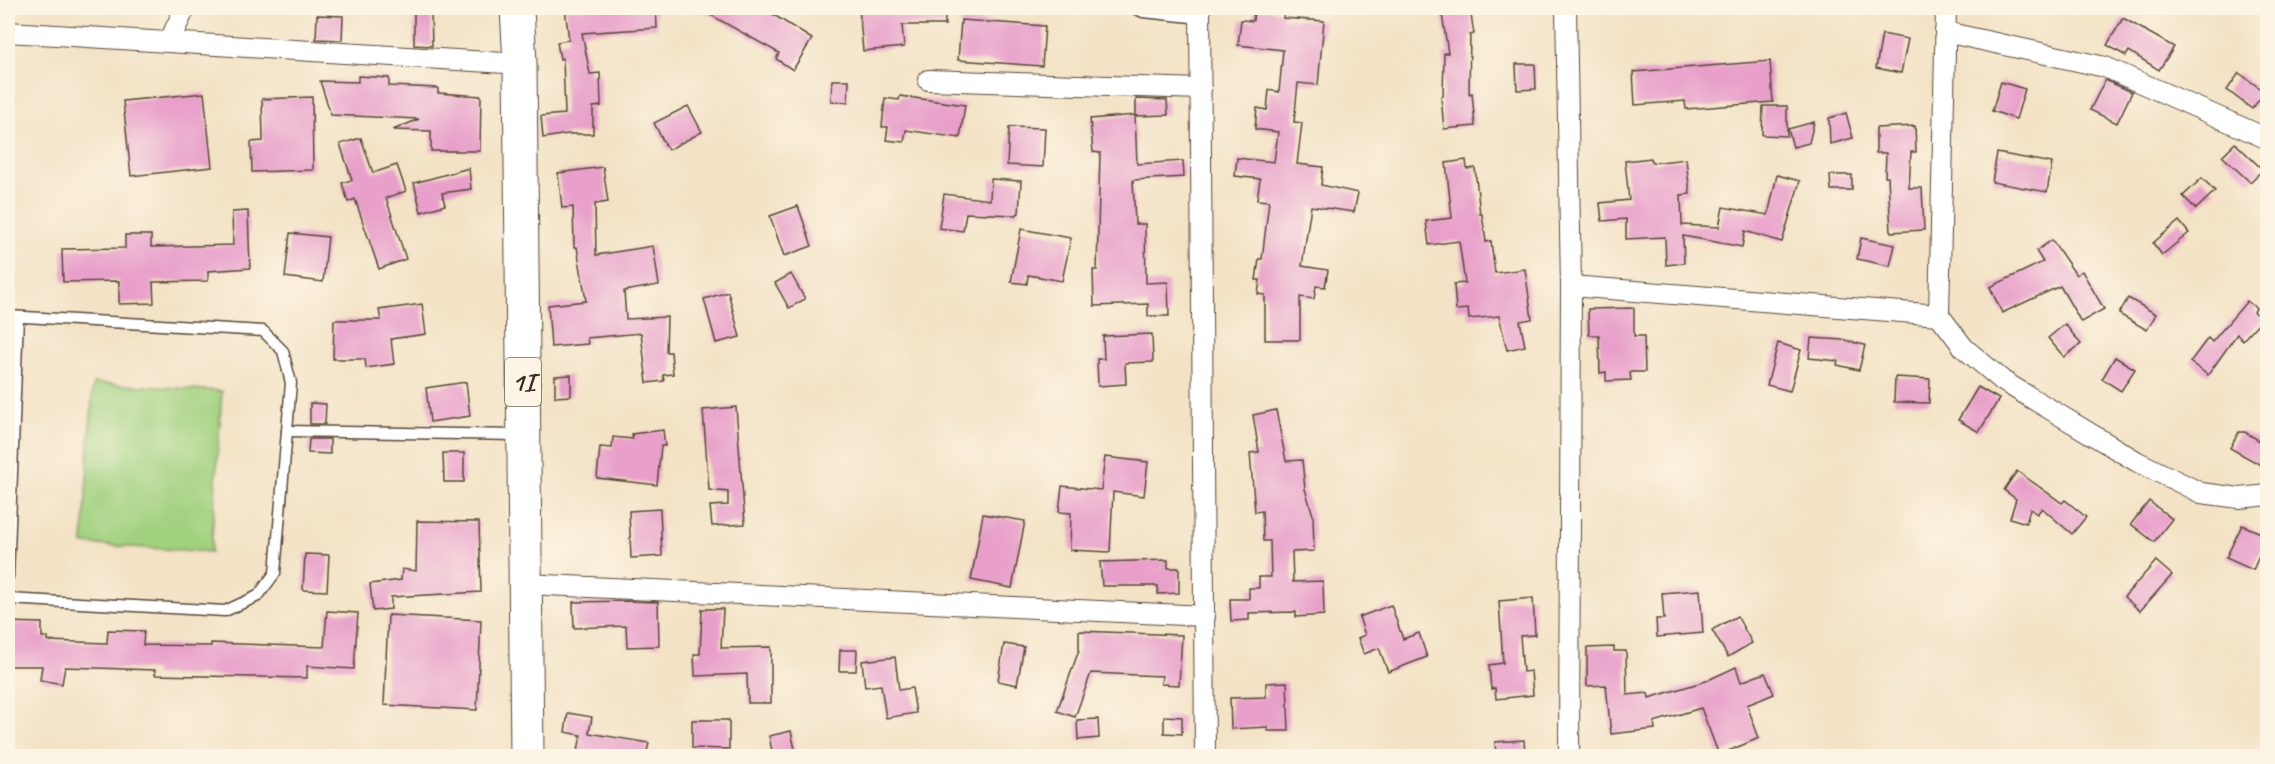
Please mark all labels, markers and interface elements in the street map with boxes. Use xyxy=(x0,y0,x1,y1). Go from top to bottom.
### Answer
road number: 1I xyxy=(505,358,541,406)

